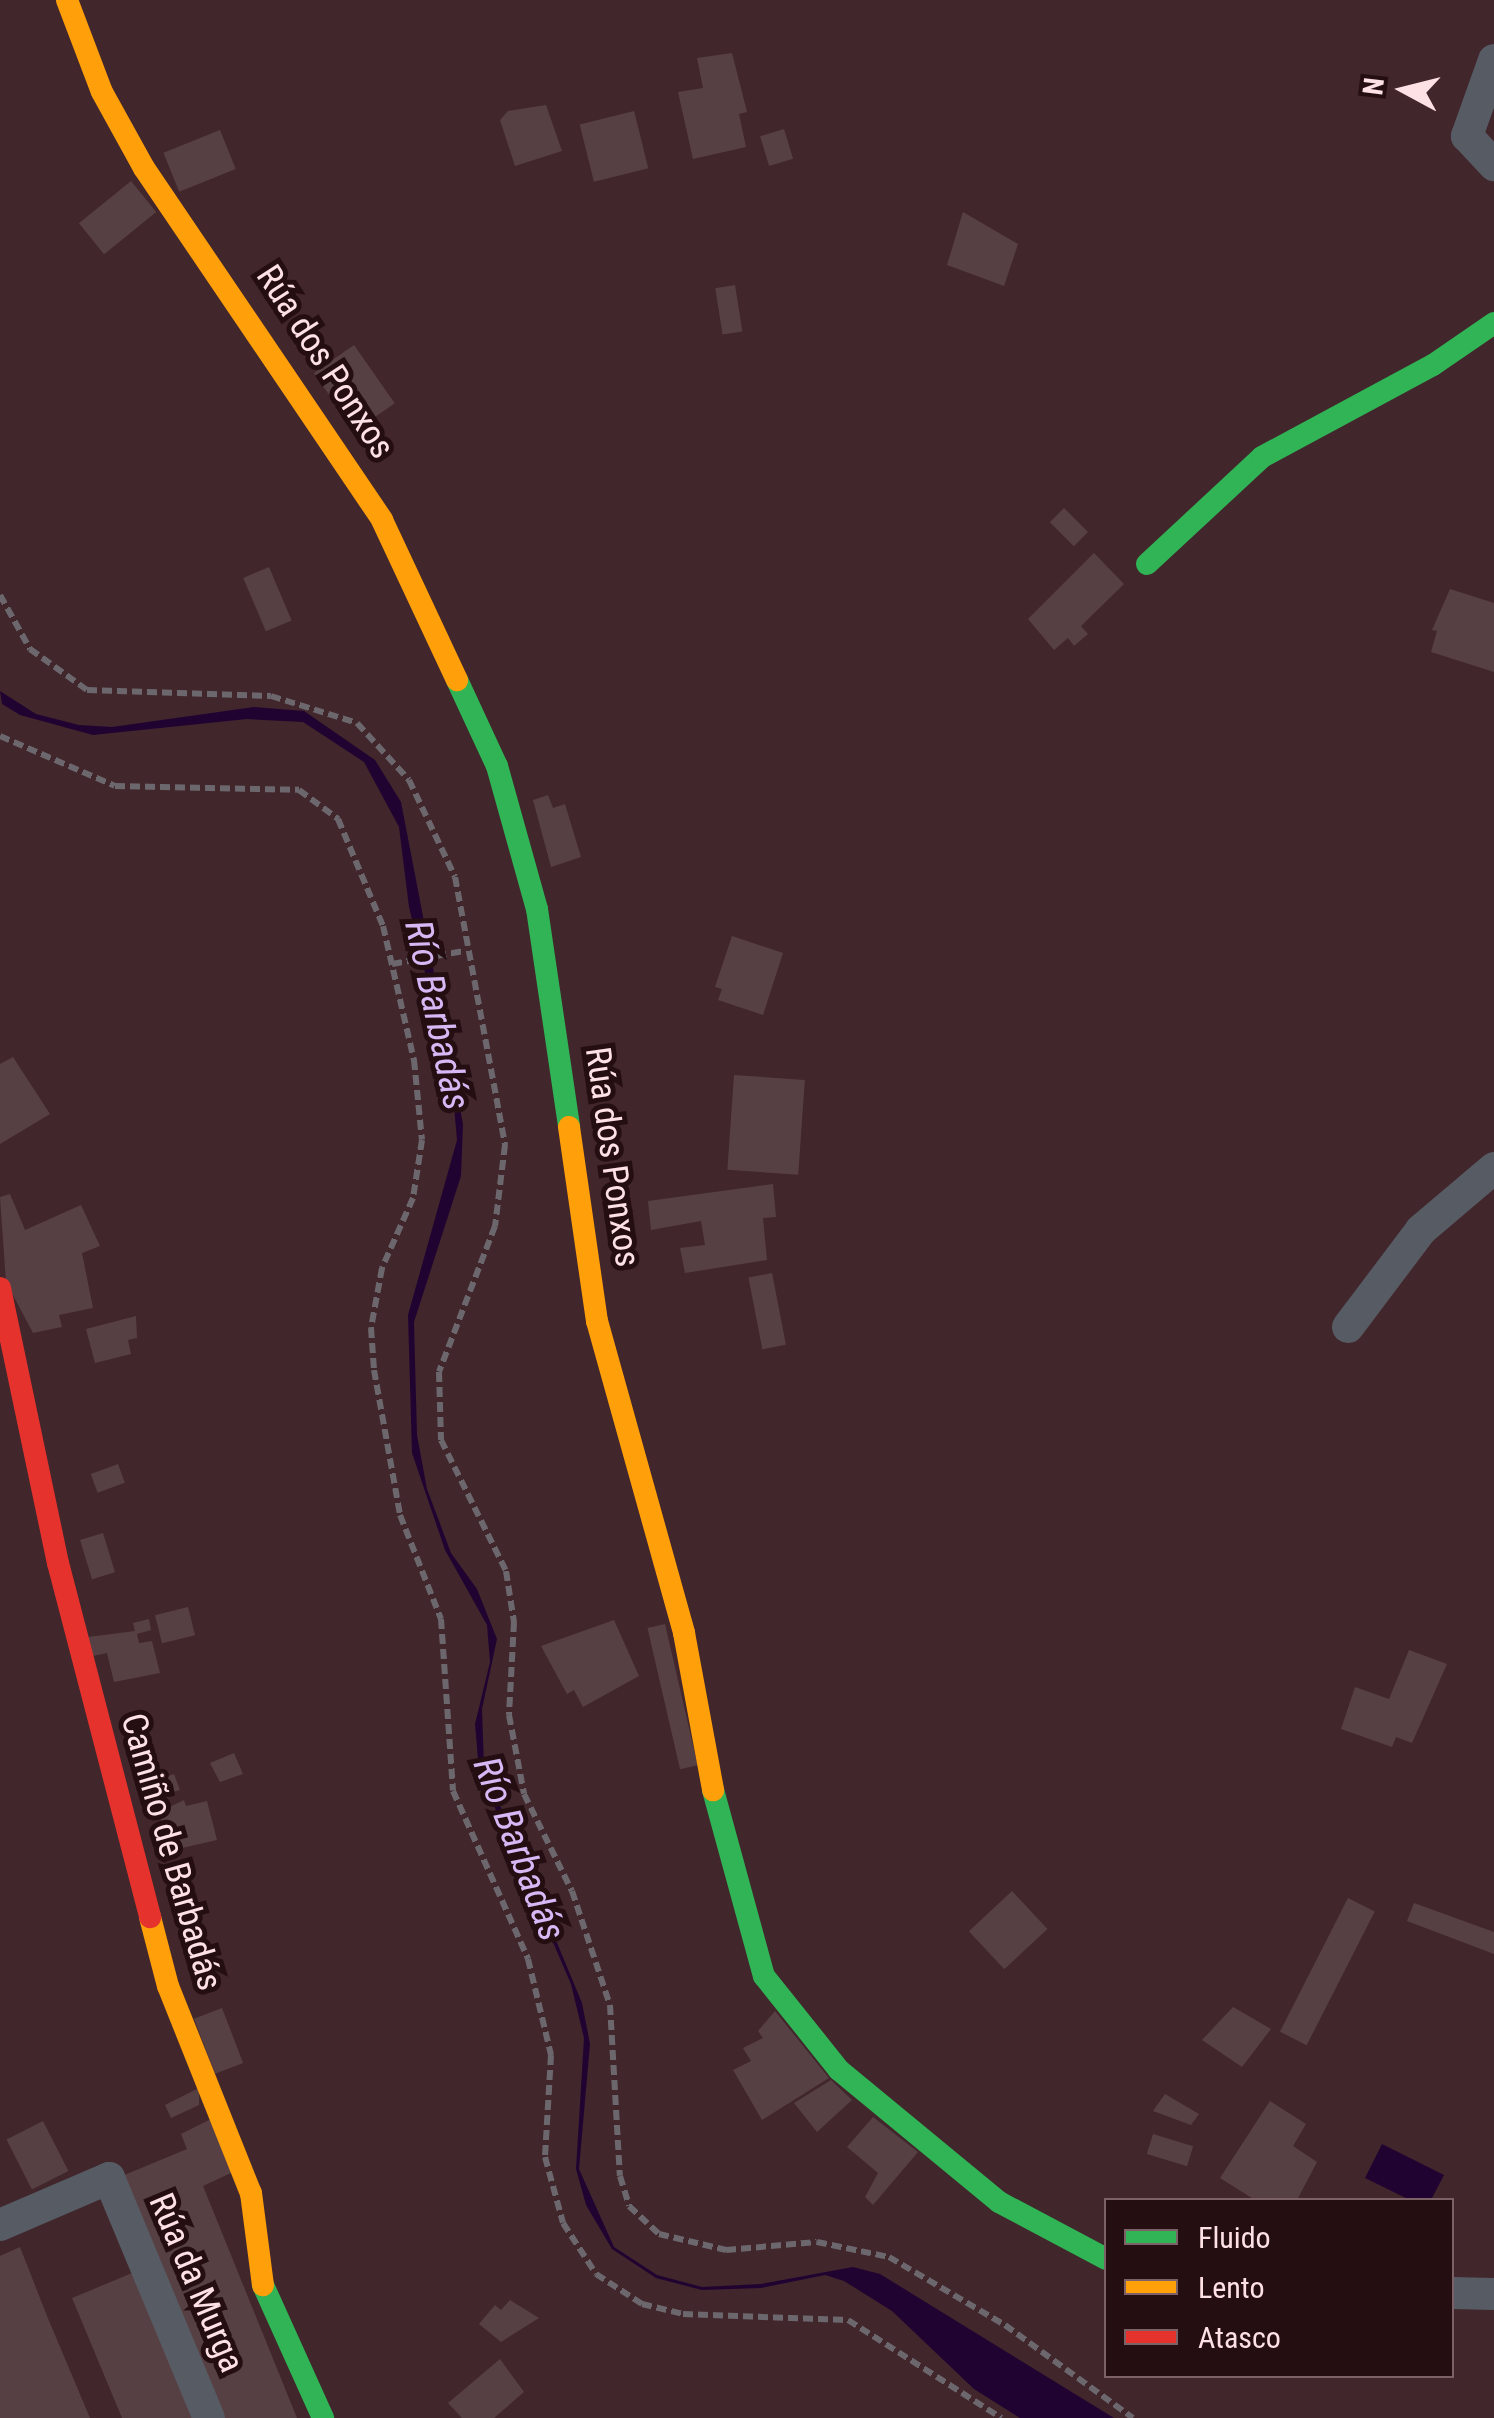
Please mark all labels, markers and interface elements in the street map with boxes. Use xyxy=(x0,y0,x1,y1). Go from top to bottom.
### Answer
north arrow xyxy=(1354,40,1454,140)
text: N xyxy=(1356,76,1391,97)
street label: Rúa dos Ponxos xyxy=(247,258,403,466)
water label: Río Barbadás xyxy=(395,916,479,1114)
street label: Rúa dos Ponxos xyxy=(576,1044,648,1270)
street label: Camiño de Barbadás xyxy=(111,1709,231,1995)
water label: Río Barbadás xyxy=(463,1751,575,1947)
street label: Rúa da Murga xyxy=(140,2187,252,2379)
legend xyxy=(1104,2198,1454,2378)
text: Fluido xyxy=(1198,2220,1271,2255)
text: Lento xyxy=(1198,2270,1265,2305)
text: Atasco xyxy=(1198,2320,1281,2355)

